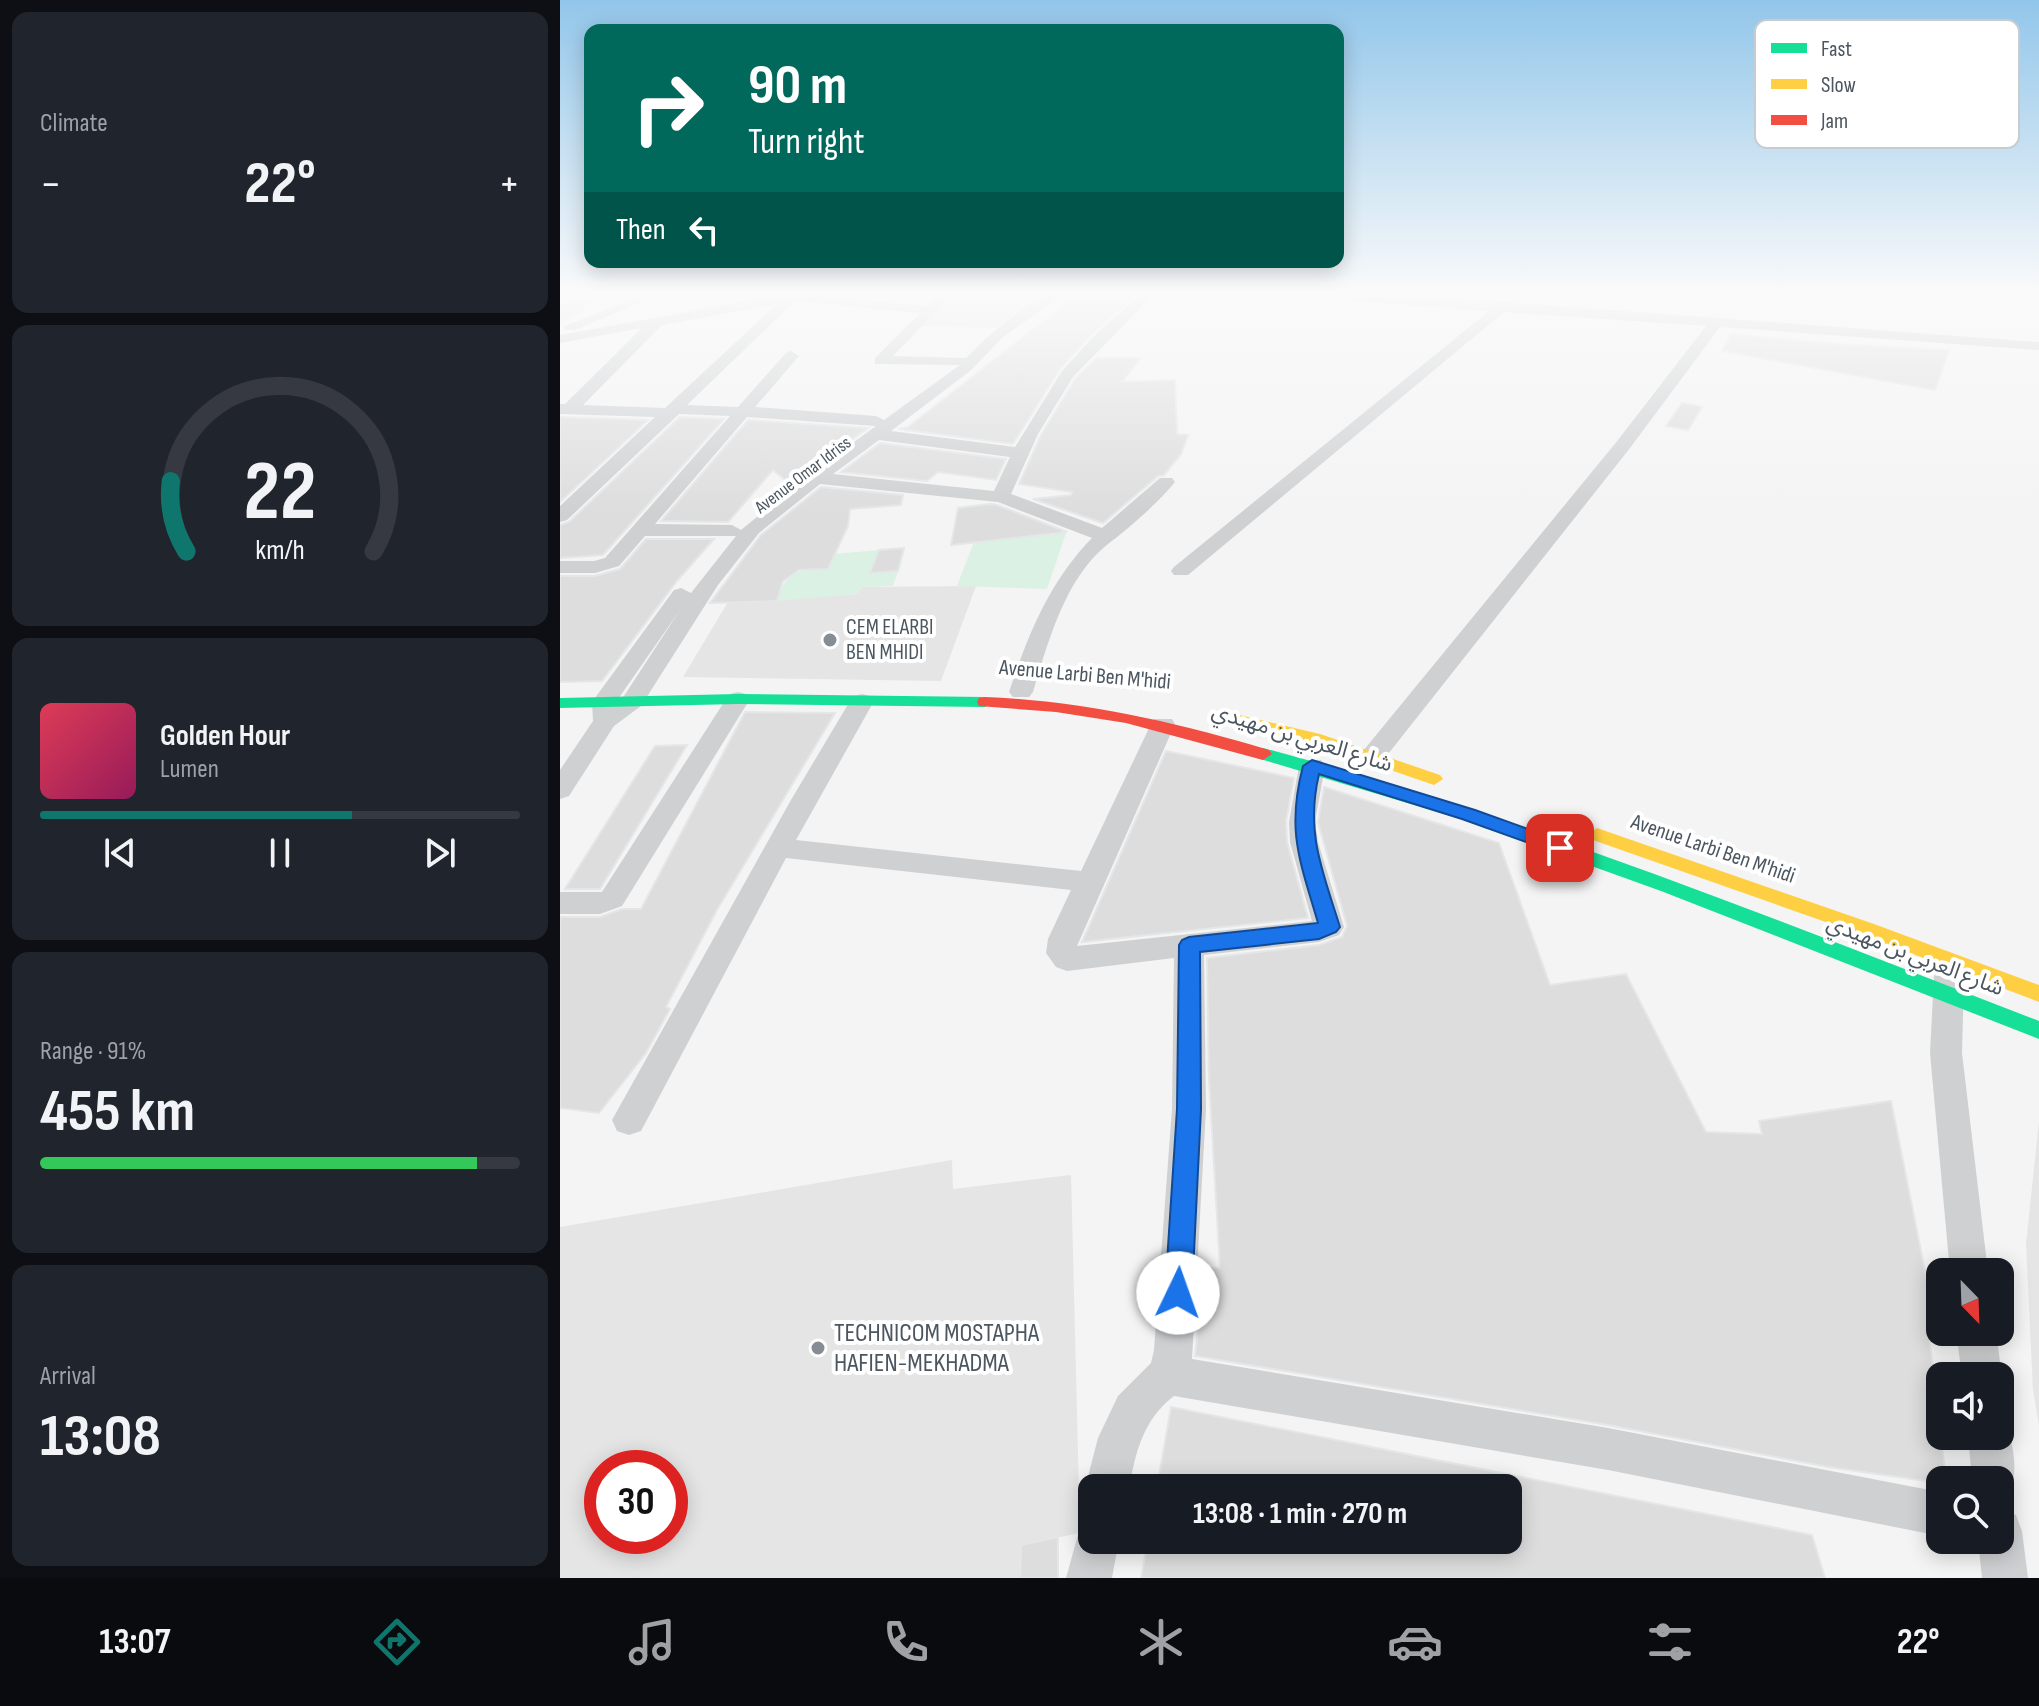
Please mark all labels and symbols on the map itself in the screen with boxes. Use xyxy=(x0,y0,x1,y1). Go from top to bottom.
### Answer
legend xyxy=(1755,20,2019,148)
text: Fast xyxy=(1821,36,1852,63)
text: Slow xyxy=(1821,72,1856,99)
text: Jam xyxy=(1820,108,1848,135)
street label: Avenue Omar Idriss xyxy=(750,432,855,518)
place label: CEM ELARBI BEN MHIDI xyxy=(846,614,934,666)
marker: CEM ELARBI BEN MHIDI xyxy=(821,631,839,649)
street label: Avenue Larbi Ben M'hidi xyxy=(997,654,1172,696)
street label: شارع العربي بن مهيدي xyxy=(1208,698,1395,780)
street label: Avenue Larbi Ben M'hidi xyxy=(1626,808,1799,890)
pin xyxy=(1526,814,1594,882)
street label: شارع العربي بن مهيدي xyxy=(1822,910,2007,1004)
position arrow xyxy=(1136,1251,1220,1335)
north arrow xyxy=(1926,1258,2014,1346)
place label: TECHNICOM MOSTAPHA HAFIEN-MEKHADMA xyxy=(834,1318,1040,1379)
marker: TECHNICOM MOSTAPHA HAFIEN-MEKHADMA xyxy=(809,1339,827,1357)
speed limit sign: 30 xyxy=(584,1450,688,1554)

